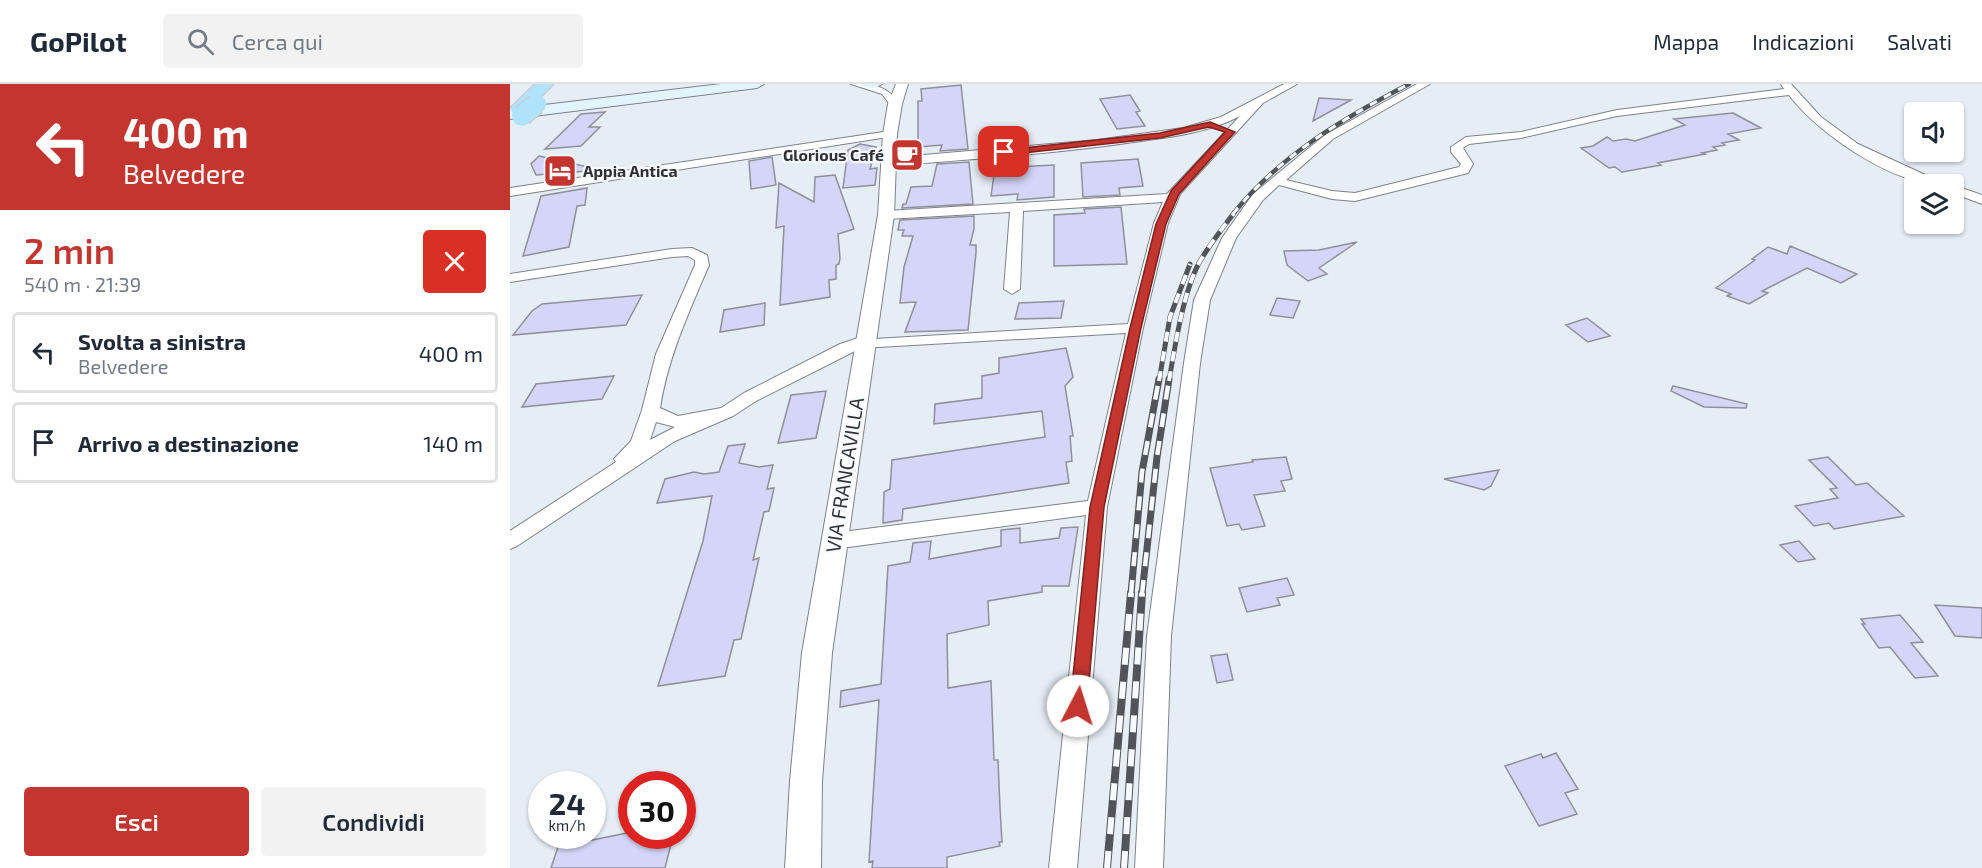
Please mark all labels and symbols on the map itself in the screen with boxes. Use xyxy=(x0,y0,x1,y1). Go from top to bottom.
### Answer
pin xyxy=(978,126,1029,177)
cafe icon: Glorious Café xyxy=(889,137,925,173)
place label: Glorious Café xyxy=(783,145,884,164)
hotel icon: Appia Antica xyxy=(542,153,578,189)
place label: Appia Antica xyxy=(583,161,678,180)
street label: VIA FRANCAVILLA xyxy=(820,395,868,554)
position arrow xyxy=(1046,674,1110,738)
speed limit sign: 30 xyxy=(618,771,696,849)

